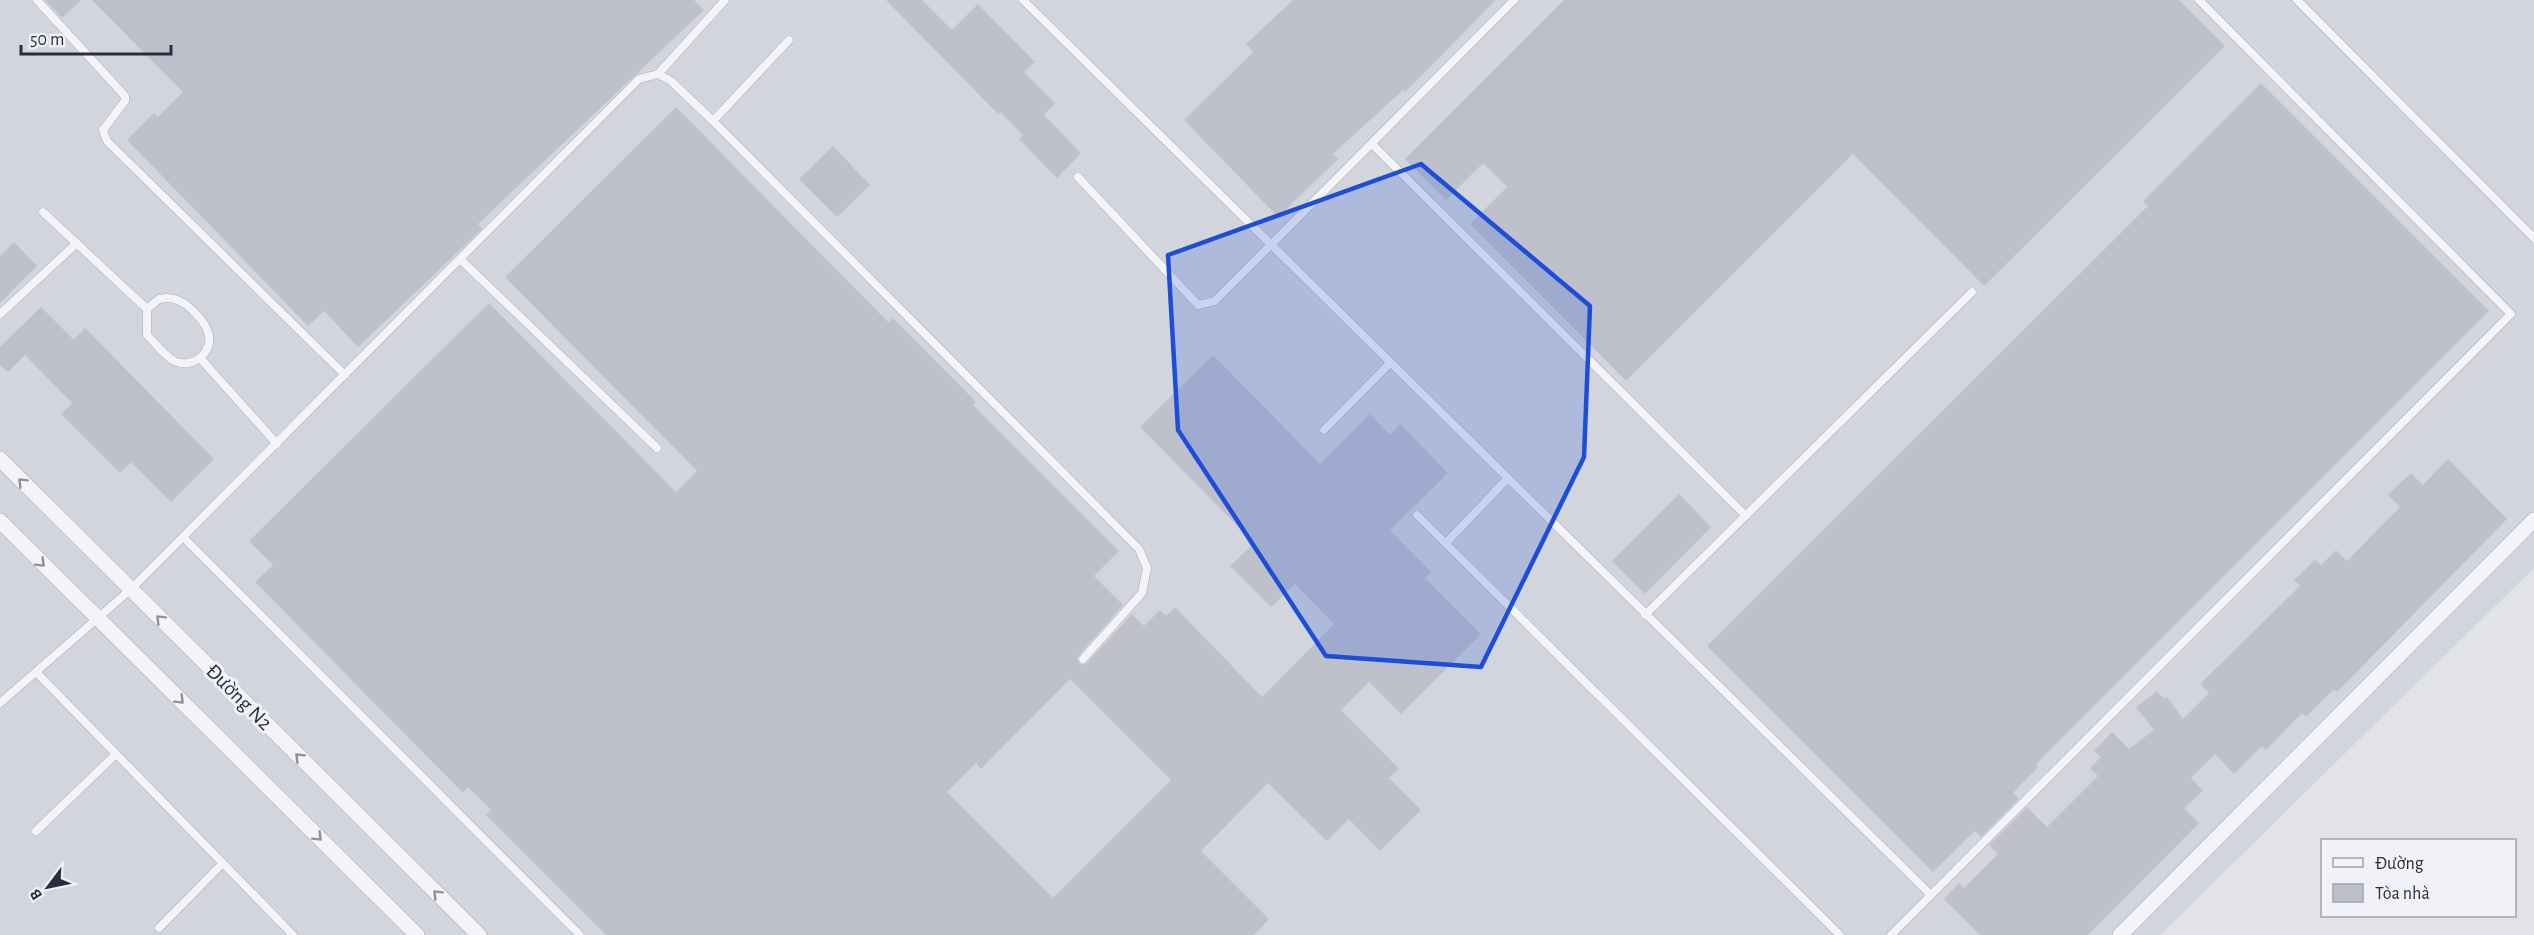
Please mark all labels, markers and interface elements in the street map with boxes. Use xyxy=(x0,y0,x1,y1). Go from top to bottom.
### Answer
scale bar xyxy=(21,18,171,56)
text: 50 m xyxy=(30,31,64,49)
one-way arrow xyxy=(19,478,30,489)
one-way arrow xyxy=(34,555,45,566)
one-way arrow xyxy=(157,616,168,627)
street label: Đường N2 xyxy=(202,660,276,734)
one-way arrow xyxy=(173,693,183,704)
one-way arrow xyxy=(295,753,306,764)
one-way arrow xyxy=(311,830,322,841)
legend xyxy=(2321,839,2516,917)
text: Đường xyxy=(2375,855,2424,873)
north arrow xyxy=(18,857,78,917)
text: Tòa nhà xyxy=(2375,885,2430,903)
text: B xyxy=(27,886,45,903)
one-way arrow xyxy=(434,890,445,901)

